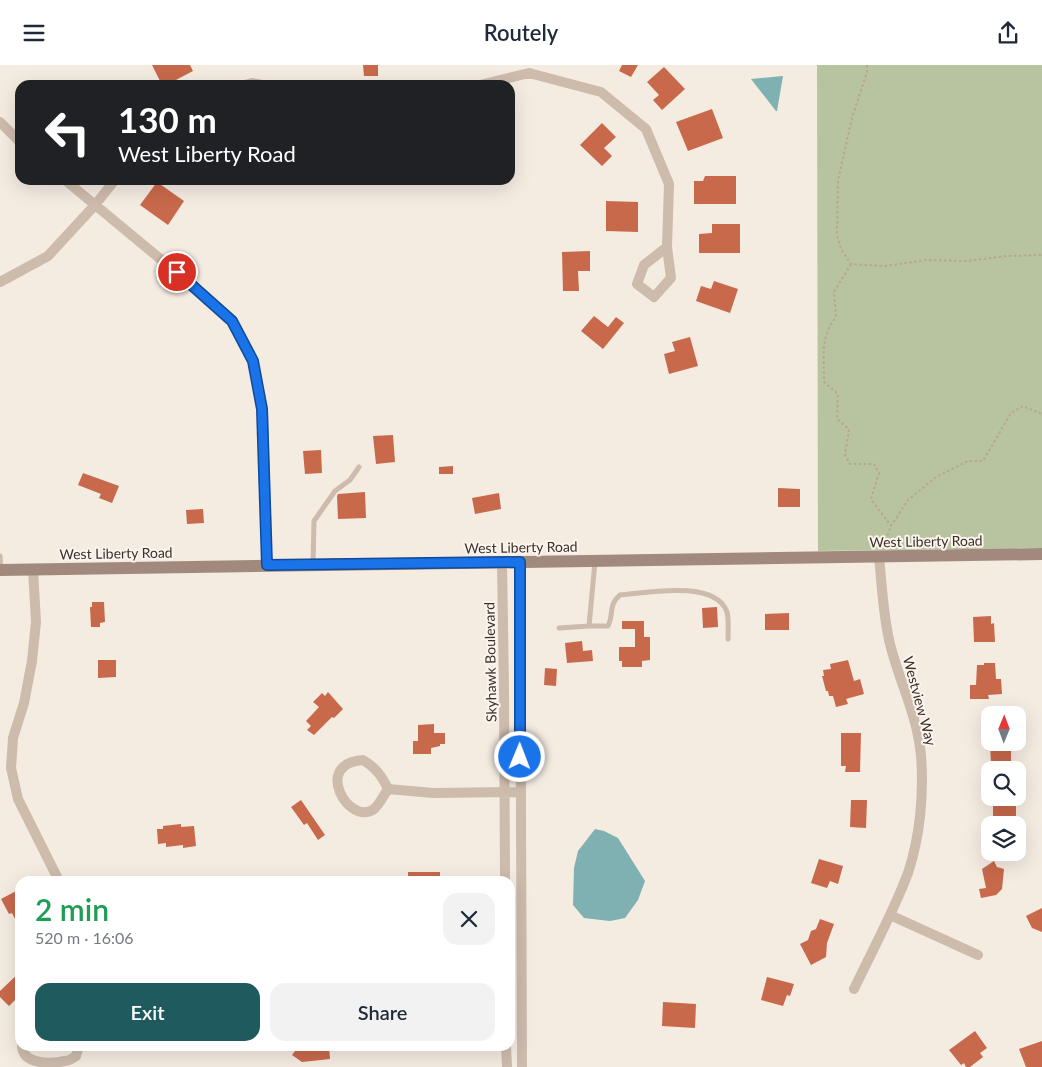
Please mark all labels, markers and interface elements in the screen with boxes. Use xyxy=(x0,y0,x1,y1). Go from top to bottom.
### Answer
icon: menu xyxy=(20,19,48,47)
text: Routely xyxy=(484,19,558,46)
icon: share xyxy=(994,19,1022,47)
text: 130 m xyxy=(118,98,217,140)
icon: left xyxy=(35,100,100,165)
text: West Liberty Road xyxy=(118,140,296,167)
pin xyxy=(156,251,198,293)
icon: arrive xyxy=(163,258,191,286)
street label: West Liberty Road xyxy=(869,532,983,550)
street label: West Liberty Road xyxy=(464,538,578,556)
street label: West Liberty Road xyxy=(59,544,173,562)
street label: Skyhawk Boulevard xyxy=(480,602,500,722)
street label: Westview Way xyxy=(900,654,940,748)
north arrow xyxy=(981,706,1026,751)
map controls xyxy=(981,706,1026,861)
position arrow xyxy=(493,730,545,782)
button: search xyxy=(981,761,1026,806)
button: layers xyxy=(981,816,1026,861)
text: 2 min xyxy=(35,891,109,927)
button: close xyxy=(443,893,495,945)
text: 520 m · 16:06 xyxy=(35,928,134,947)
button: Exit xyxy=(35,983,260,1041)
button: Share xyxy=(270,983,495,1041)

